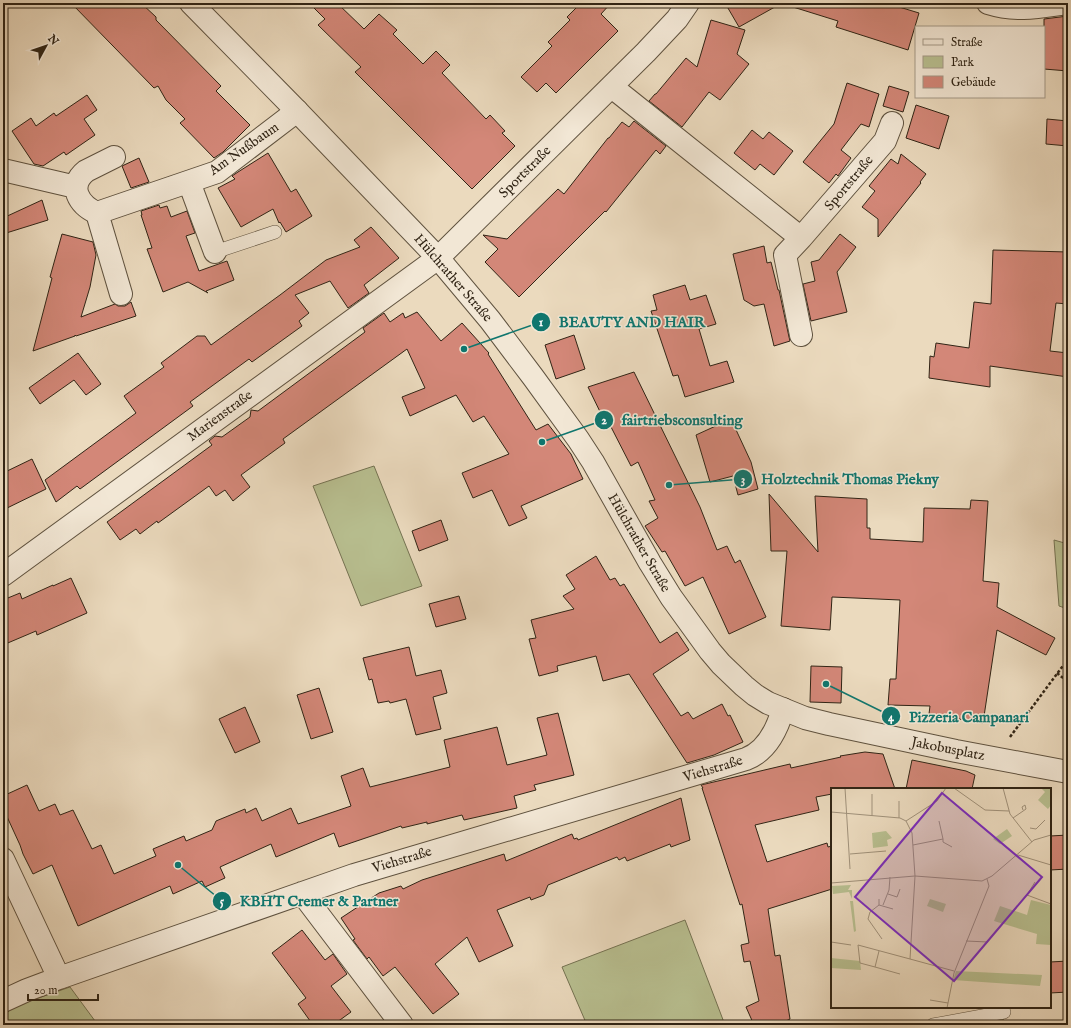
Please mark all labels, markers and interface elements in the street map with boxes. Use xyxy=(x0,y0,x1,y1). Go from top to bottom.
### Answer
north arrow xyxy=(26,26,66,66)
legend xyxy=(915,26,1045,98)
text: N xyxy=(44,31,62,49)
text: Straße xyxy=(951,35,983,50)
text: Park xyxy=(951,55,974,70)
text: Gebäude xyxy=(951,75,996,90)
street label: Am Nußbaum xyxy=(205,118,283,180)
street label: Sportstraße xyxy=(495,142,555,202)
street label: Sportstraße xyxy=(821,151,878,214)
street label: Hülchrather Straße xyxy=(410,230,497,326)
callout: BEAUTY AND HAIR xyxy=(531,309,713,336)
text: BEAUTY AND HAIR xyxy=(559,313,707,332)
text: 1 xyxy=(539,315,544,330)
street label: Marienstraße xyxy=(184,386,257,446)
callout: fairtriebsconsulting xyxy=(594,406,751,433)
text: fairtriebsconsulting xyxy=(621,411,743,430)
text: 2 xyxy=(601,413,607,428)
callout: Holztechnik Thomas Piekny xyxy=(733,465,947,492)
text: Holztechnik Thomas Piekny xyxy=(761,470,940,489)
text: 3 xyxy=(741,472,745,487)
street label: Hülchrather Straße xyxy=(603,490,675,596)
callout: Pizzeria Campanari xyxy=(881,703,1037,730)
text: Pizzeria Campanari xyxy=(909,708,1029,727)
text: 4 xyxy=(888,710,895,725)
street label: Jakobusplatz xyxy=(908,733,987,765)
street label: Viehstraße xyxy=(680,751,745,787)
inset map xyxy=(831,788,1051,1008)
street label: Viehstraße xyxy=(369,842,434,878)
callout: KBHT Cremer & Partner xyxy=(212,887,406,914)
text: KBHT Cremer & Partner xyxy=(240,892,399,911)
text: 5 xyxy=(220,894,225,909)
scale bar xyxy=(28,976,98,1002)
text: 20 m xyxy=(34,983,57,998)

